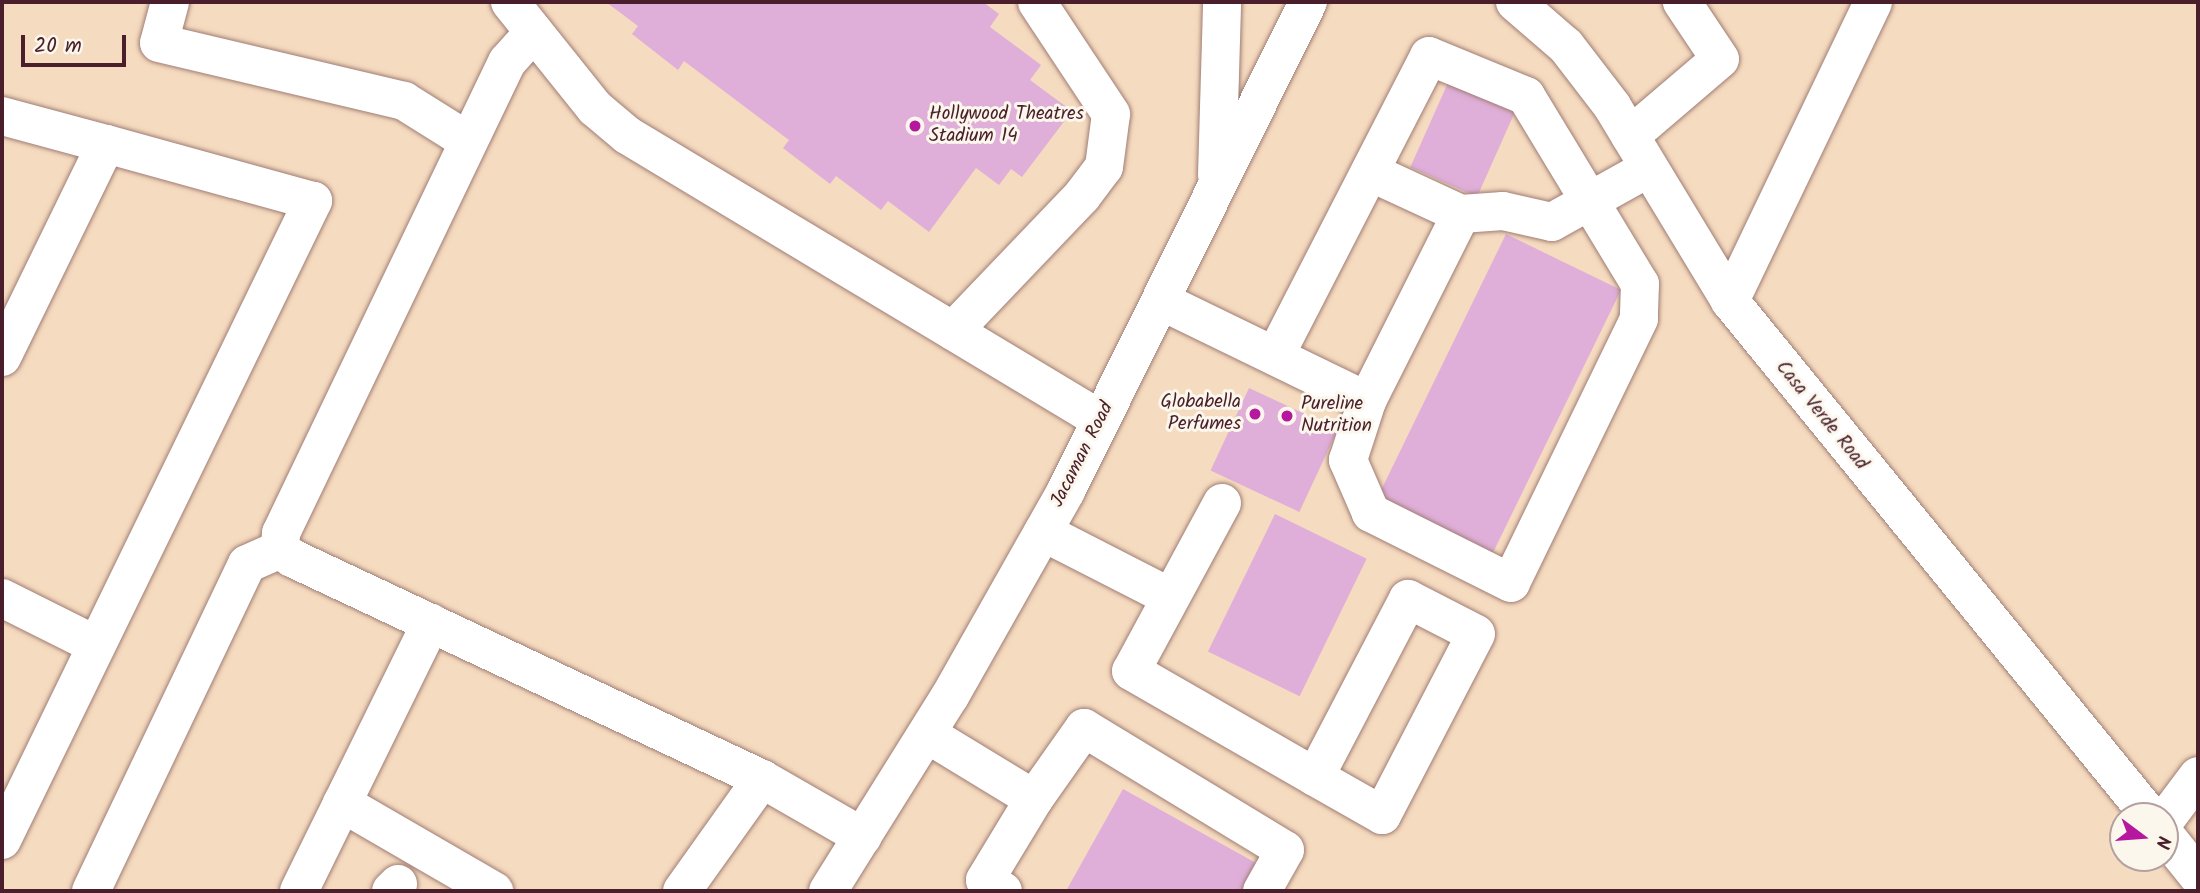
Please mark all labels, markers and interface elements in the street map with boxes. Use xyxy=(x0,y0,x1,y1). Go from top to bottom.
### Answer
scale bar xyxy=(24,21,130,65)
text: 20 m xyxy=(34,30,82,63)
place label: Hollywood Theatres Stadium 14 xyxy=(929,104,1084,148)
marker: Hollywood Theatres Stadium 14 xyxy=(907,118,923,134)
street label: Casa Verde Road xyxy=(1770,357,1872,475)
place label: Globabella Perfumes xyxy=(1160,392,1241,436)
place label: Pureline Nutrition xyxy=(1301,394,1372,438)
street label: Jacaman Road xyxy=(1047,399,1119,511)
marker: Globabella Perfumes xyxy=(1247,406,1263,422)
marker: Pureline Nutrition xyxy=(1279,408,1295,424)
north arrow xyxy=(2109,802,2179,872)
text: N xyxy=(2146,832,2178,852)

